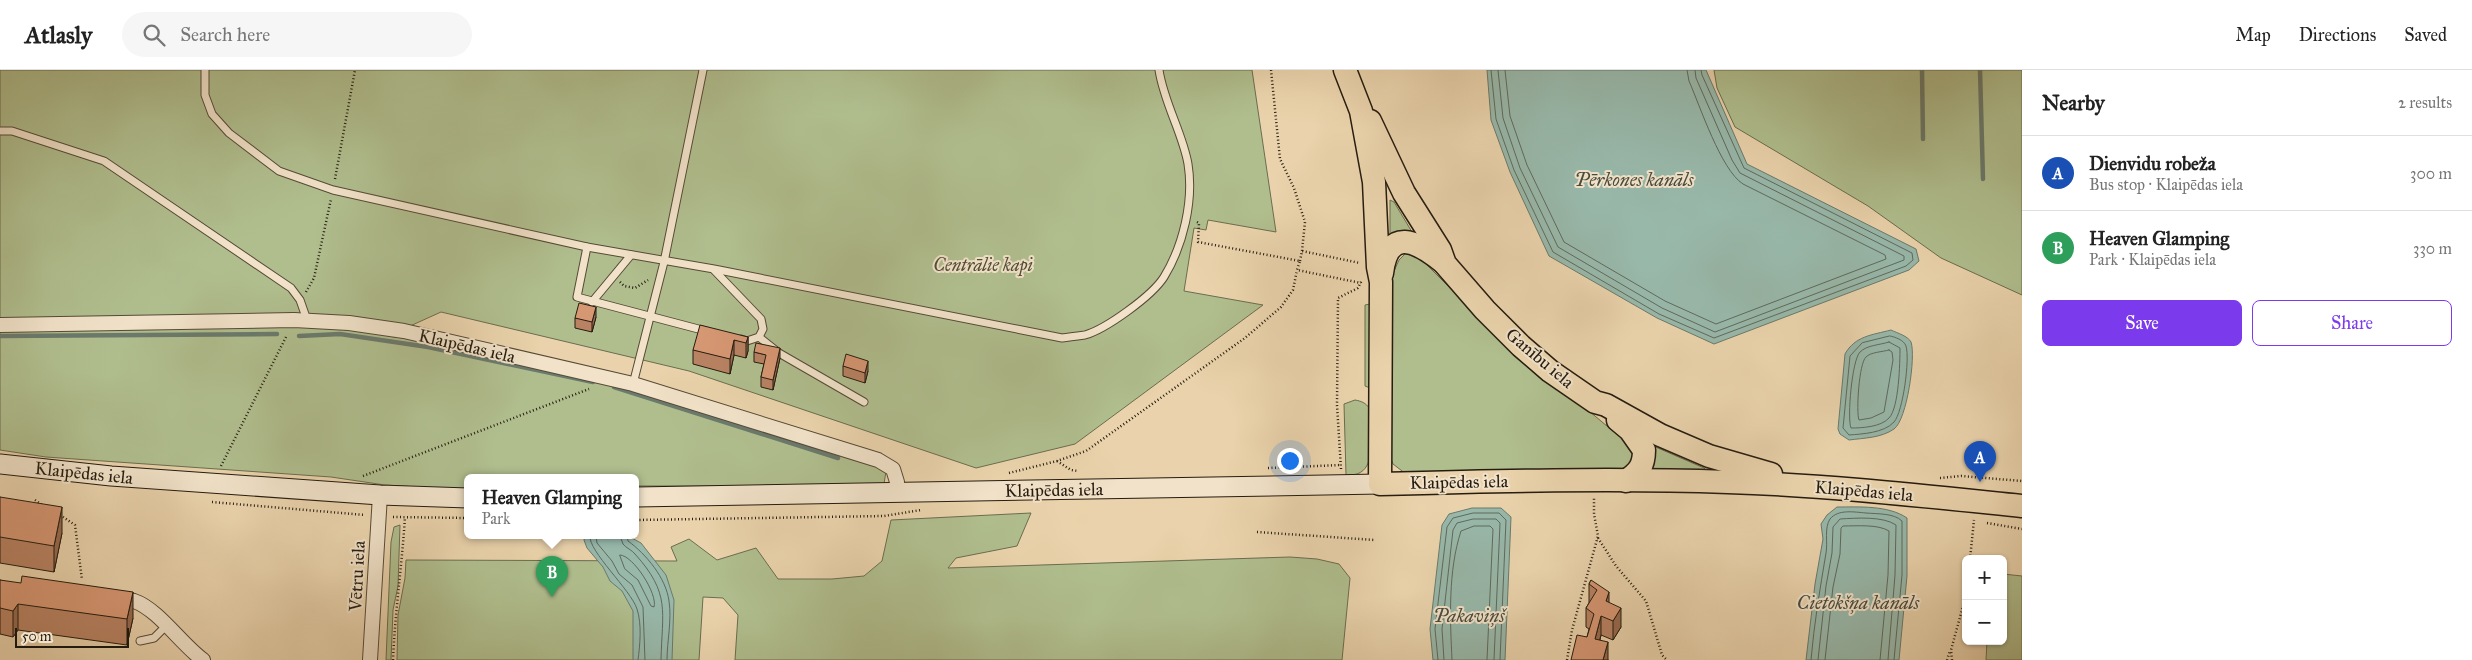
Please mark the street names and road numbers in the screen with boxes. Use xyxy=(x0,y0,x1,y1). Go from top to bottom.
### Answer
street label: Ganību iela xyxy=(1501,323,1579,393)
street label: Klaipēdas iela xyxy=(416,324,518,368)
street label: Klaipēdas iela xyxy=(34,457,135,489)
street label: Klaipēdas iela xyxy=(1410,470,1509,494)
street label: Klaipēdas iela xyxy=(1814,476,1914,506)
street label: Klaipēdas iela xyxy=(1005,478,1104,502)
street label: Vētru iela xyxy=(344,540,370,613)

